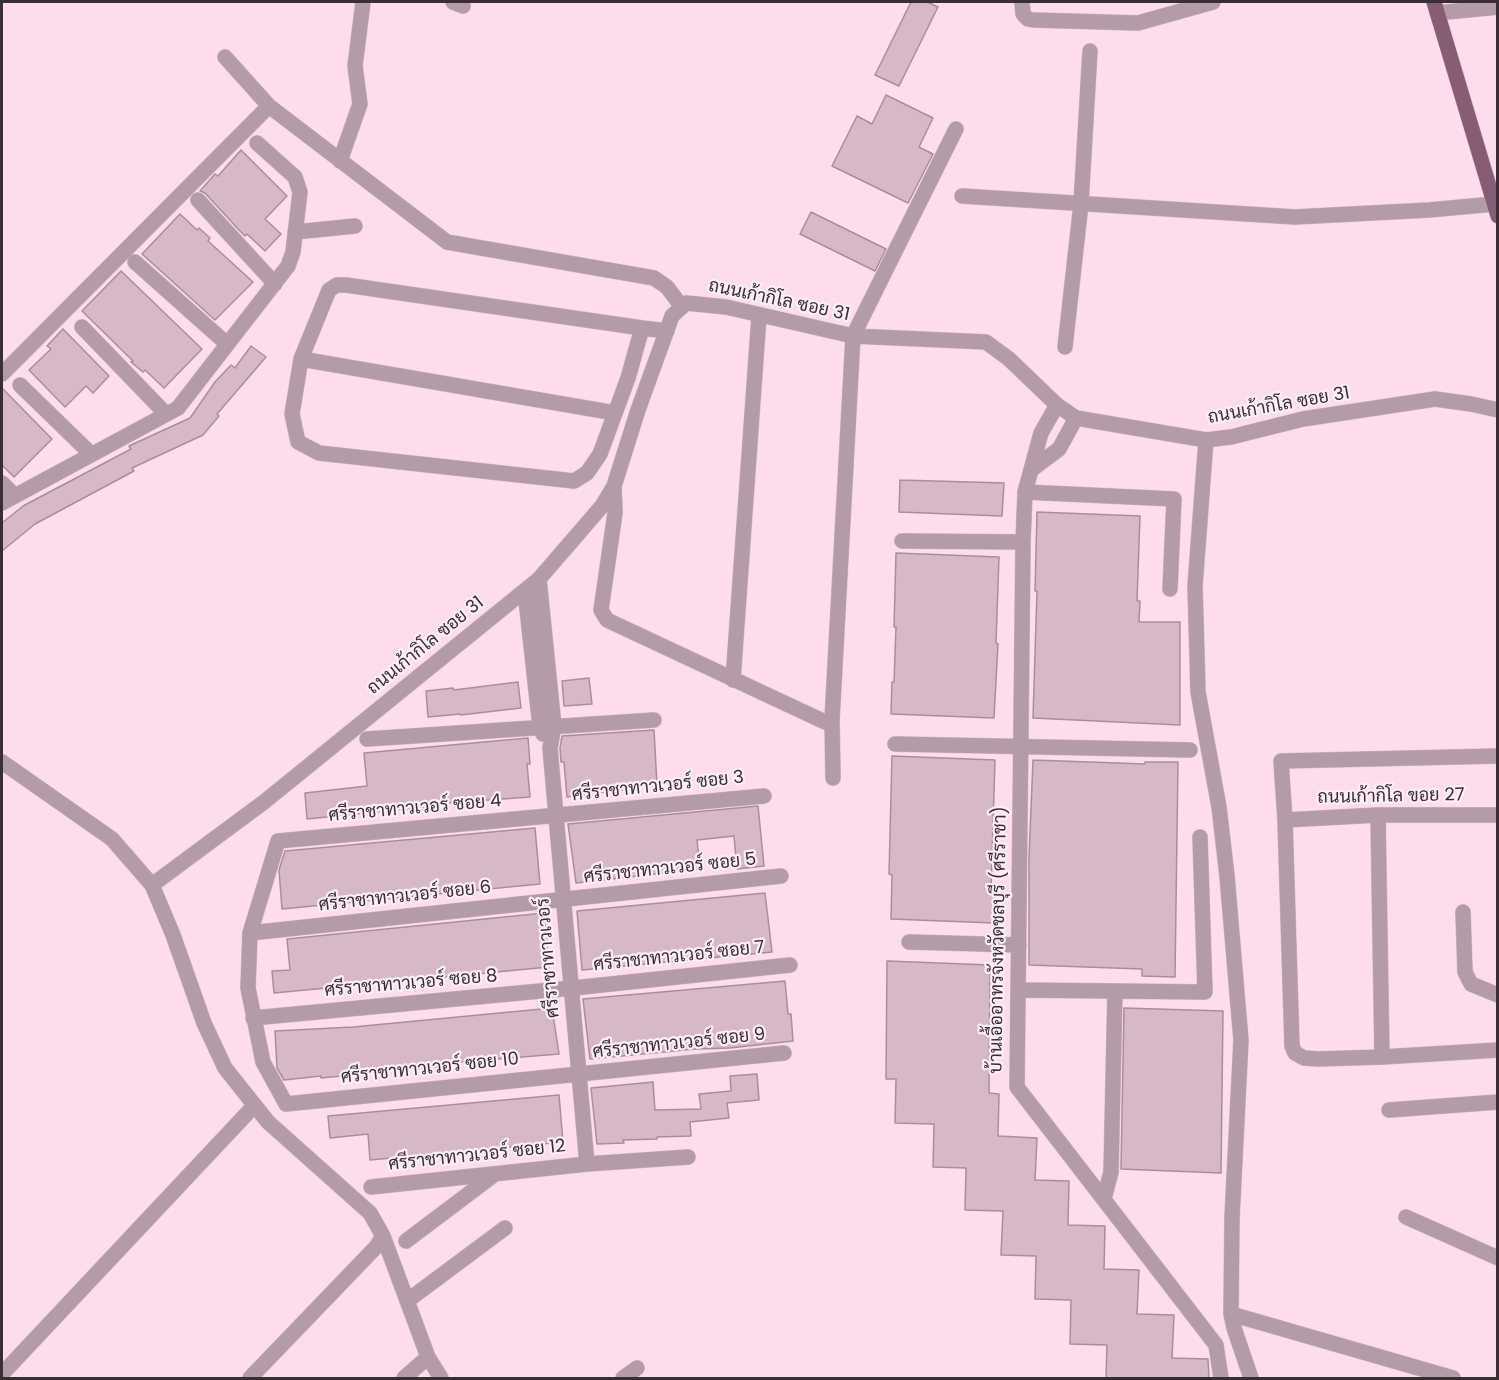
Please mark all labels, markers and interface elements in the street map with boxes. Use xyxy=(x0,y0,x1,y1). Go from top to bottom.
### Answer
street label: ถนนเก้ากิโล ซอย 31 xyxy=(707,276,851,326)
street label: ถนนเก้ากิโล ซอย 31 xyxy=(1206,383,1352,429)
street label: ถนนเก้ากิโล ซอย 31 xyxy=(363,592,489,700)
street label: ศรีราชาทาวเวอร์ ซอย 3 xyxy=(571,767,745,807)
street label: ถนนเก้ากิโล ขอย 27 xyxy=(1317,785,1465,809)
street label: ศรีราชาทาวเวอร์ ซอย 4 xyxy=(328,791,502,827)
street label: บ้านเอื้ออาทรจังหวัดชลบุรี (ศรีราชา) xyxy=(986,806,1012,1074)
street label: ศรีราชาทาวเวอร์ ซอย 5 xyxy=(583,849,757,889)
street label: ศรีราชาทาวเวอร์ ซอย 6 xyxy=(318,877,492,917)
street label: ศรีราชาทาวเวอร์ xyxy=(533,897,565,1019)
street label: ศรีราชาทาวเวอร์ ซอย 7 xyxy=(592,937,766,977)
street label: ศรีราชาทาวเวอร์ ซอย 8 xyxy=(324,966,498,1002)
street label: ศรีราชาทาวเวอร์ ซอย 9 xyxy=(592,1024,766,1064)
street label: ศรีราชาทาวเวอร์ ซอย 10 xyxy=(340,1049,520,1089)
street label: ศรีราชาทาวเวอร์ ซอย 12 xyxy=(387,1136,567,1176)

